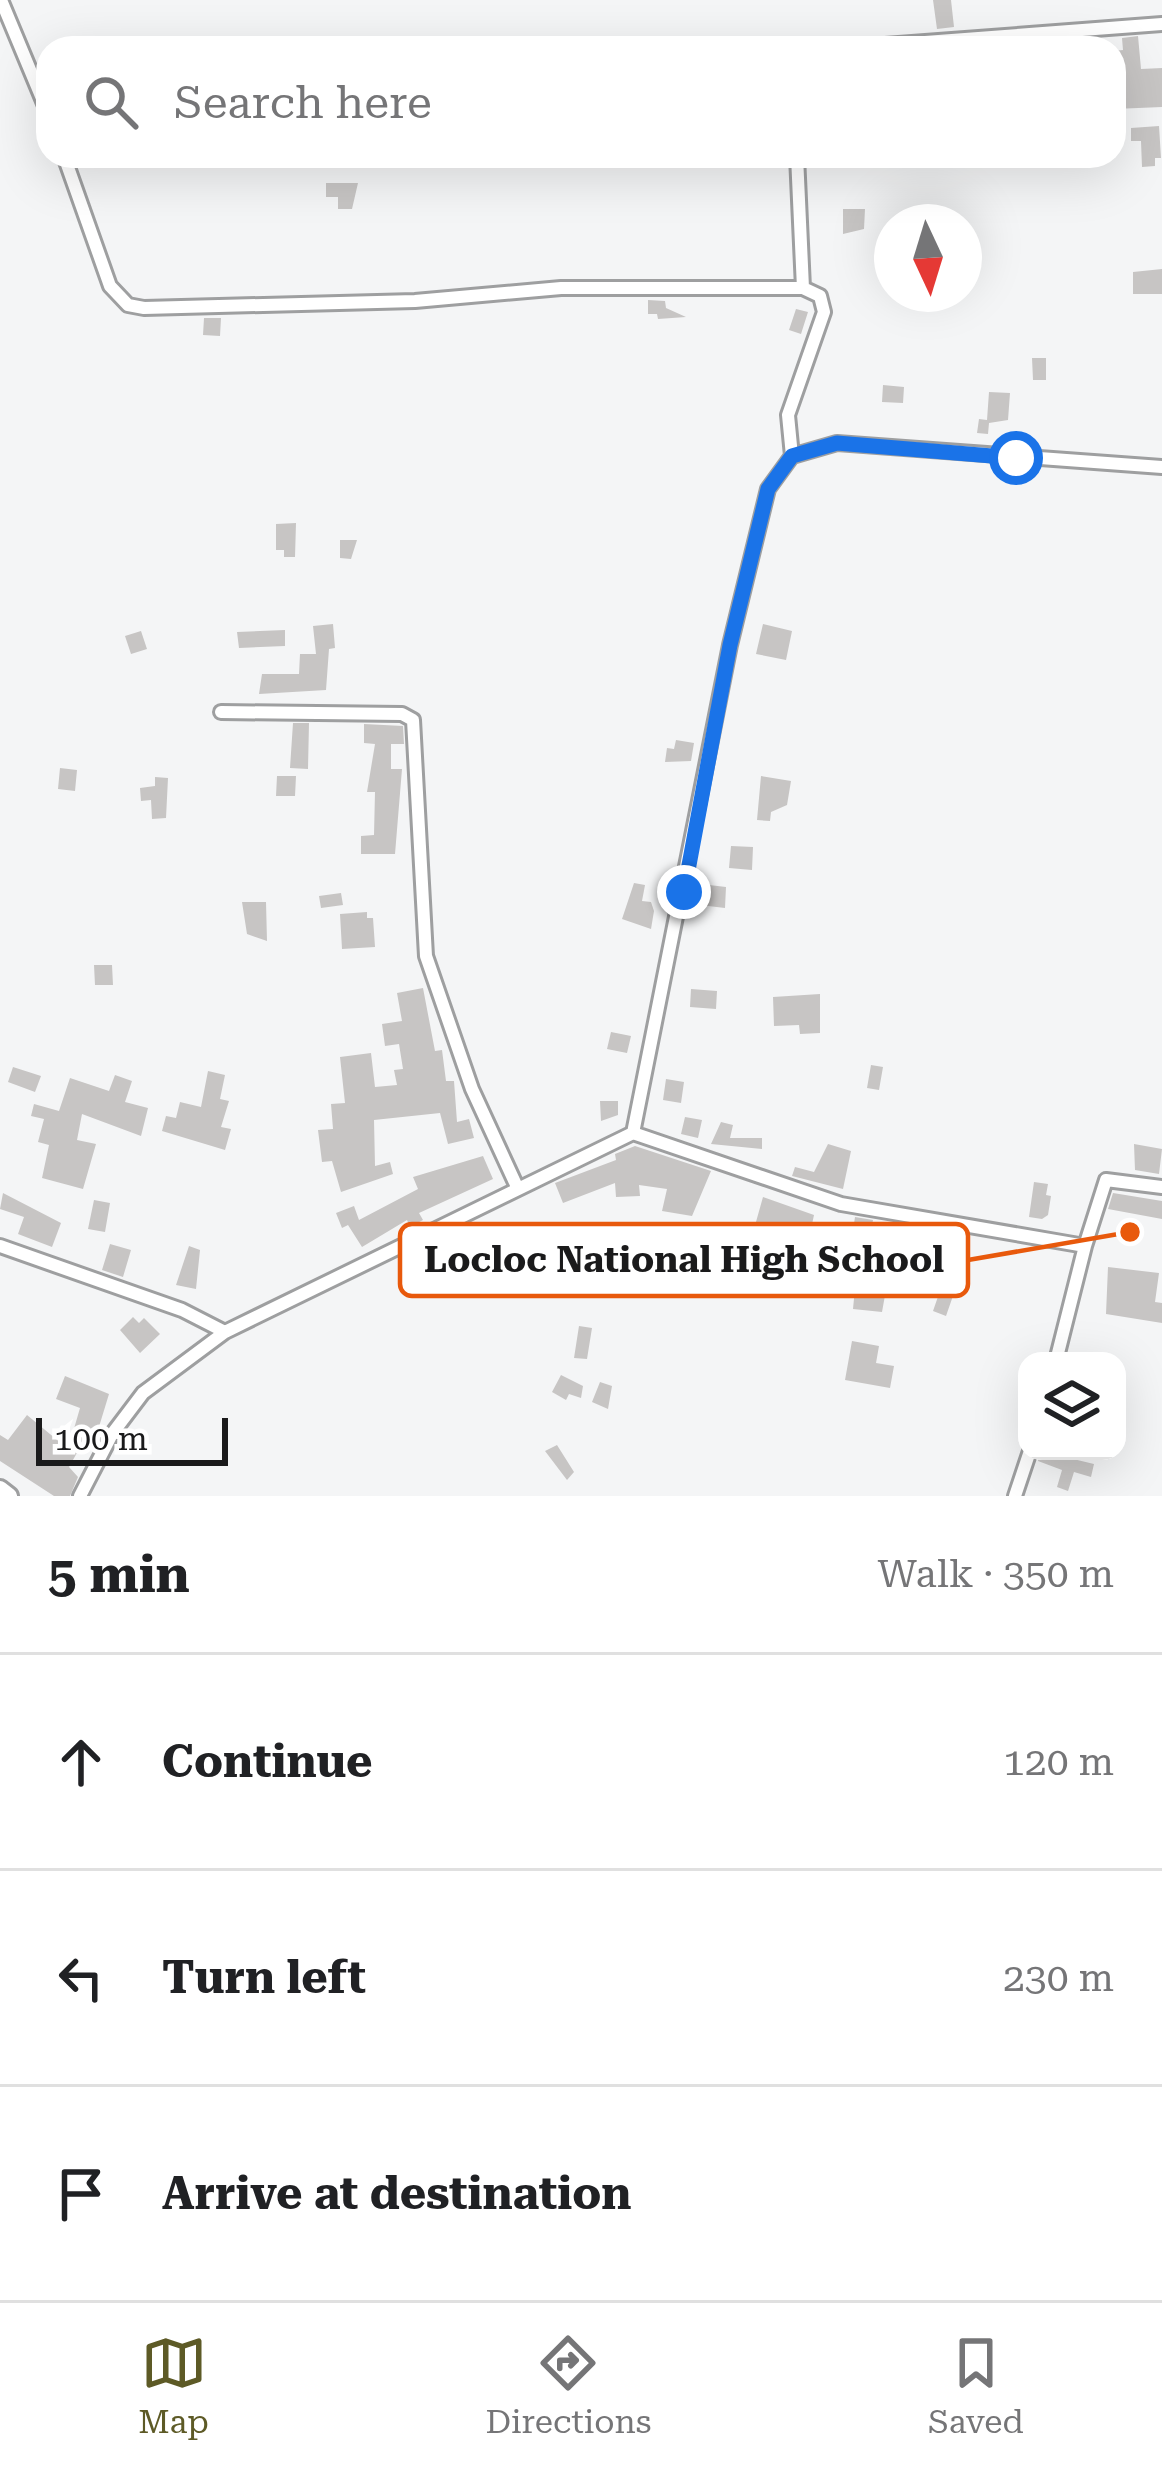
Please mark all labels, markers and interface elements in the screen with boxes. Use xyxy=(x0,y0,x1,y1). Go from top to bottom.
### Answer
search box xyxy=(36,36,1126,168)
icon: search xyxy=(78,69,144,135)
text: Search here xyxy=(174,76,432,129)
north arrow xyxy=(874,204,982,312)
route start xyxy=(989,431,1043,485)
route end xyxy=(657,865,711,919)
callout: Locloc National High School xyxy=(400,1224,968,1296)
text: Locloc National High School xyxy=(424,1239,944,1281)
map controls xyxy=(1018,1352,1126,1460)
button: layers xyxy=(1018,1352,1126,1460)
scale bar xyxy=(36,1412,228,1465)
text: 100 m xyxy=(54,1419,148,1458)
text: 5 min xyxy=(48,1545,190,1604)
text: Walk · 350 m xyxy=(878,1551,1114,1597)
icon: ahead xyxy=(48,1729,114,1795)
text: Continue xyxy=(162,1735,373,1788)
text: 120 m xyxy=(1003,1739,1114,1785)
icon: left xyxy=(48,1945,114,2011)
text: Turn left xyxy=(162,1951,366,2004)
text: 230 m xyxy=(1003,1955,1114,2001)
icon: arrive xyxy=(48,2161,114,2227)
text: Arrive at destination xyxy=(162,2167,631,2220)
tab: Map xyxy=(138,2330,209,2441)
tab: Directions xyxy=(485,2330,651,2441)
tab: Saved xyxy=(928,2330,1024,2441)

